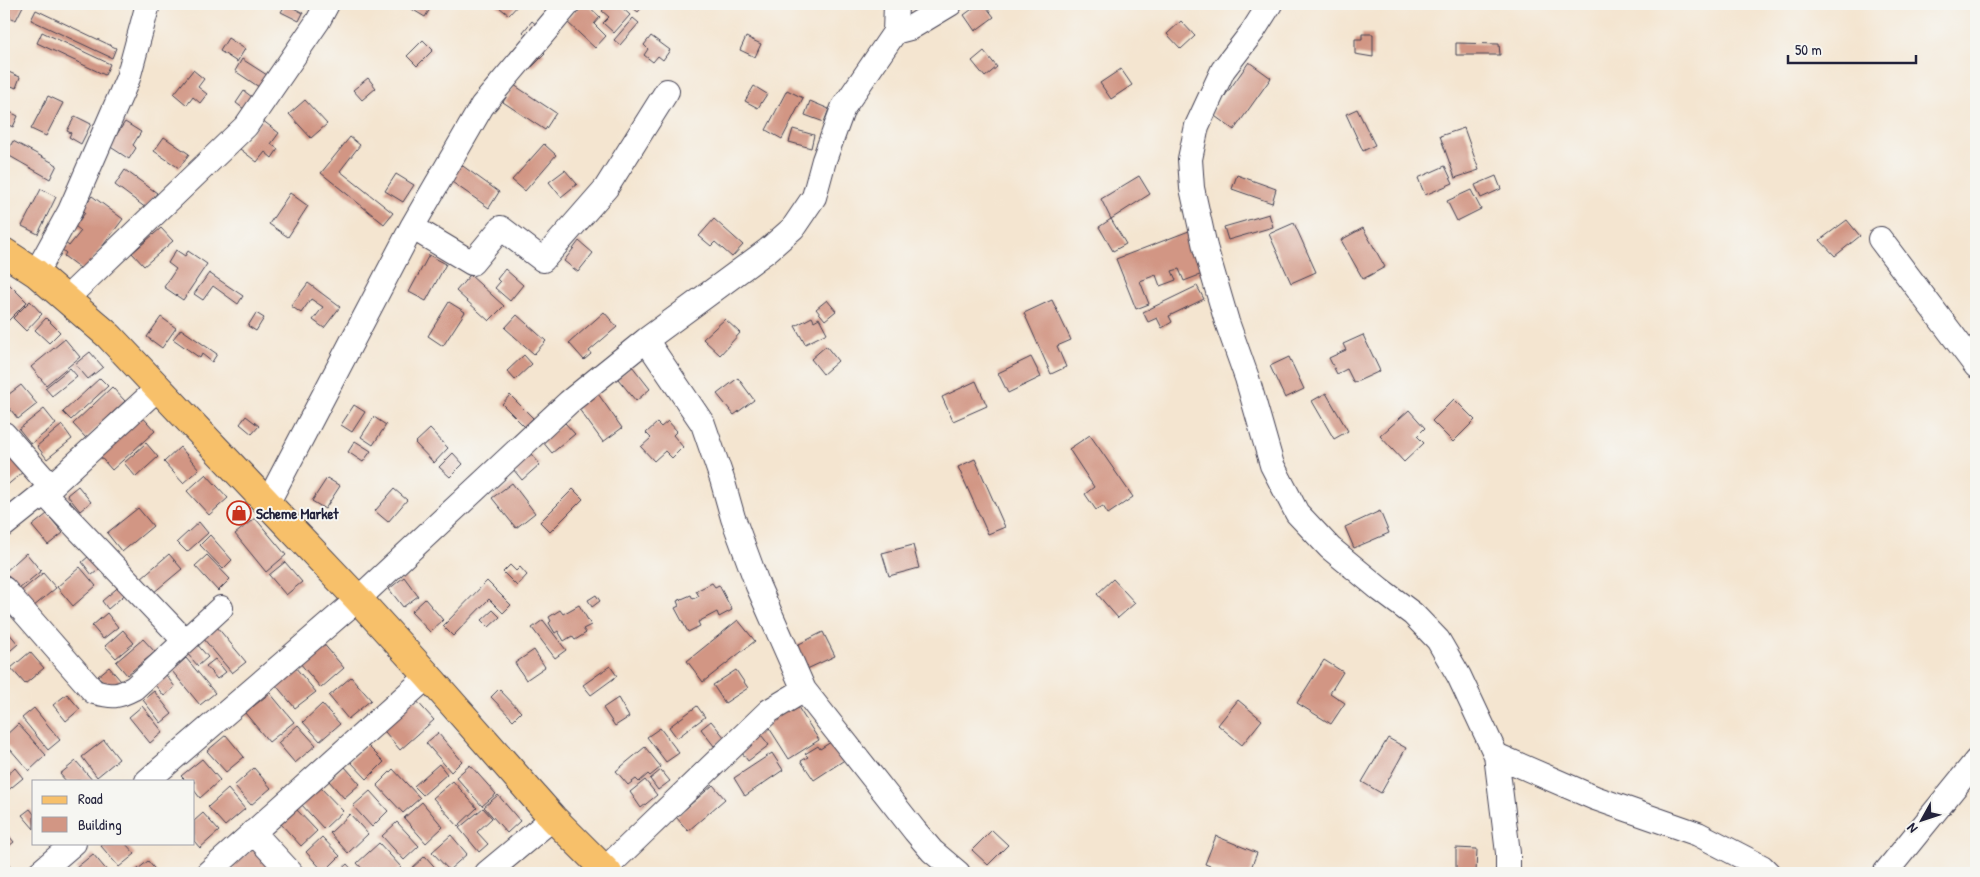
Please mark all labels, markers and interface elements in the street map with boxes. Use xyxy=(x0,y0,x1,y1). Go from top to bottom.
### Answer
scale bar xyxy=(1788,32,1915,64)
text: 50 m xyxy=(1795,39,1822,60)
shop icon: Scheme Market xyxy=(226,500,252,526)
place label: Scheme Market xyxy=(256,503,339,524)
legend xyxy=(32,780,195,844)
text: Road xyxy=(78,788,103,809)
north arrow xyxy=(1898,794,1948,844)
text: Building xyxy=(78,814,122,835)
text: N xyxy=(1902,819,1921,838)

